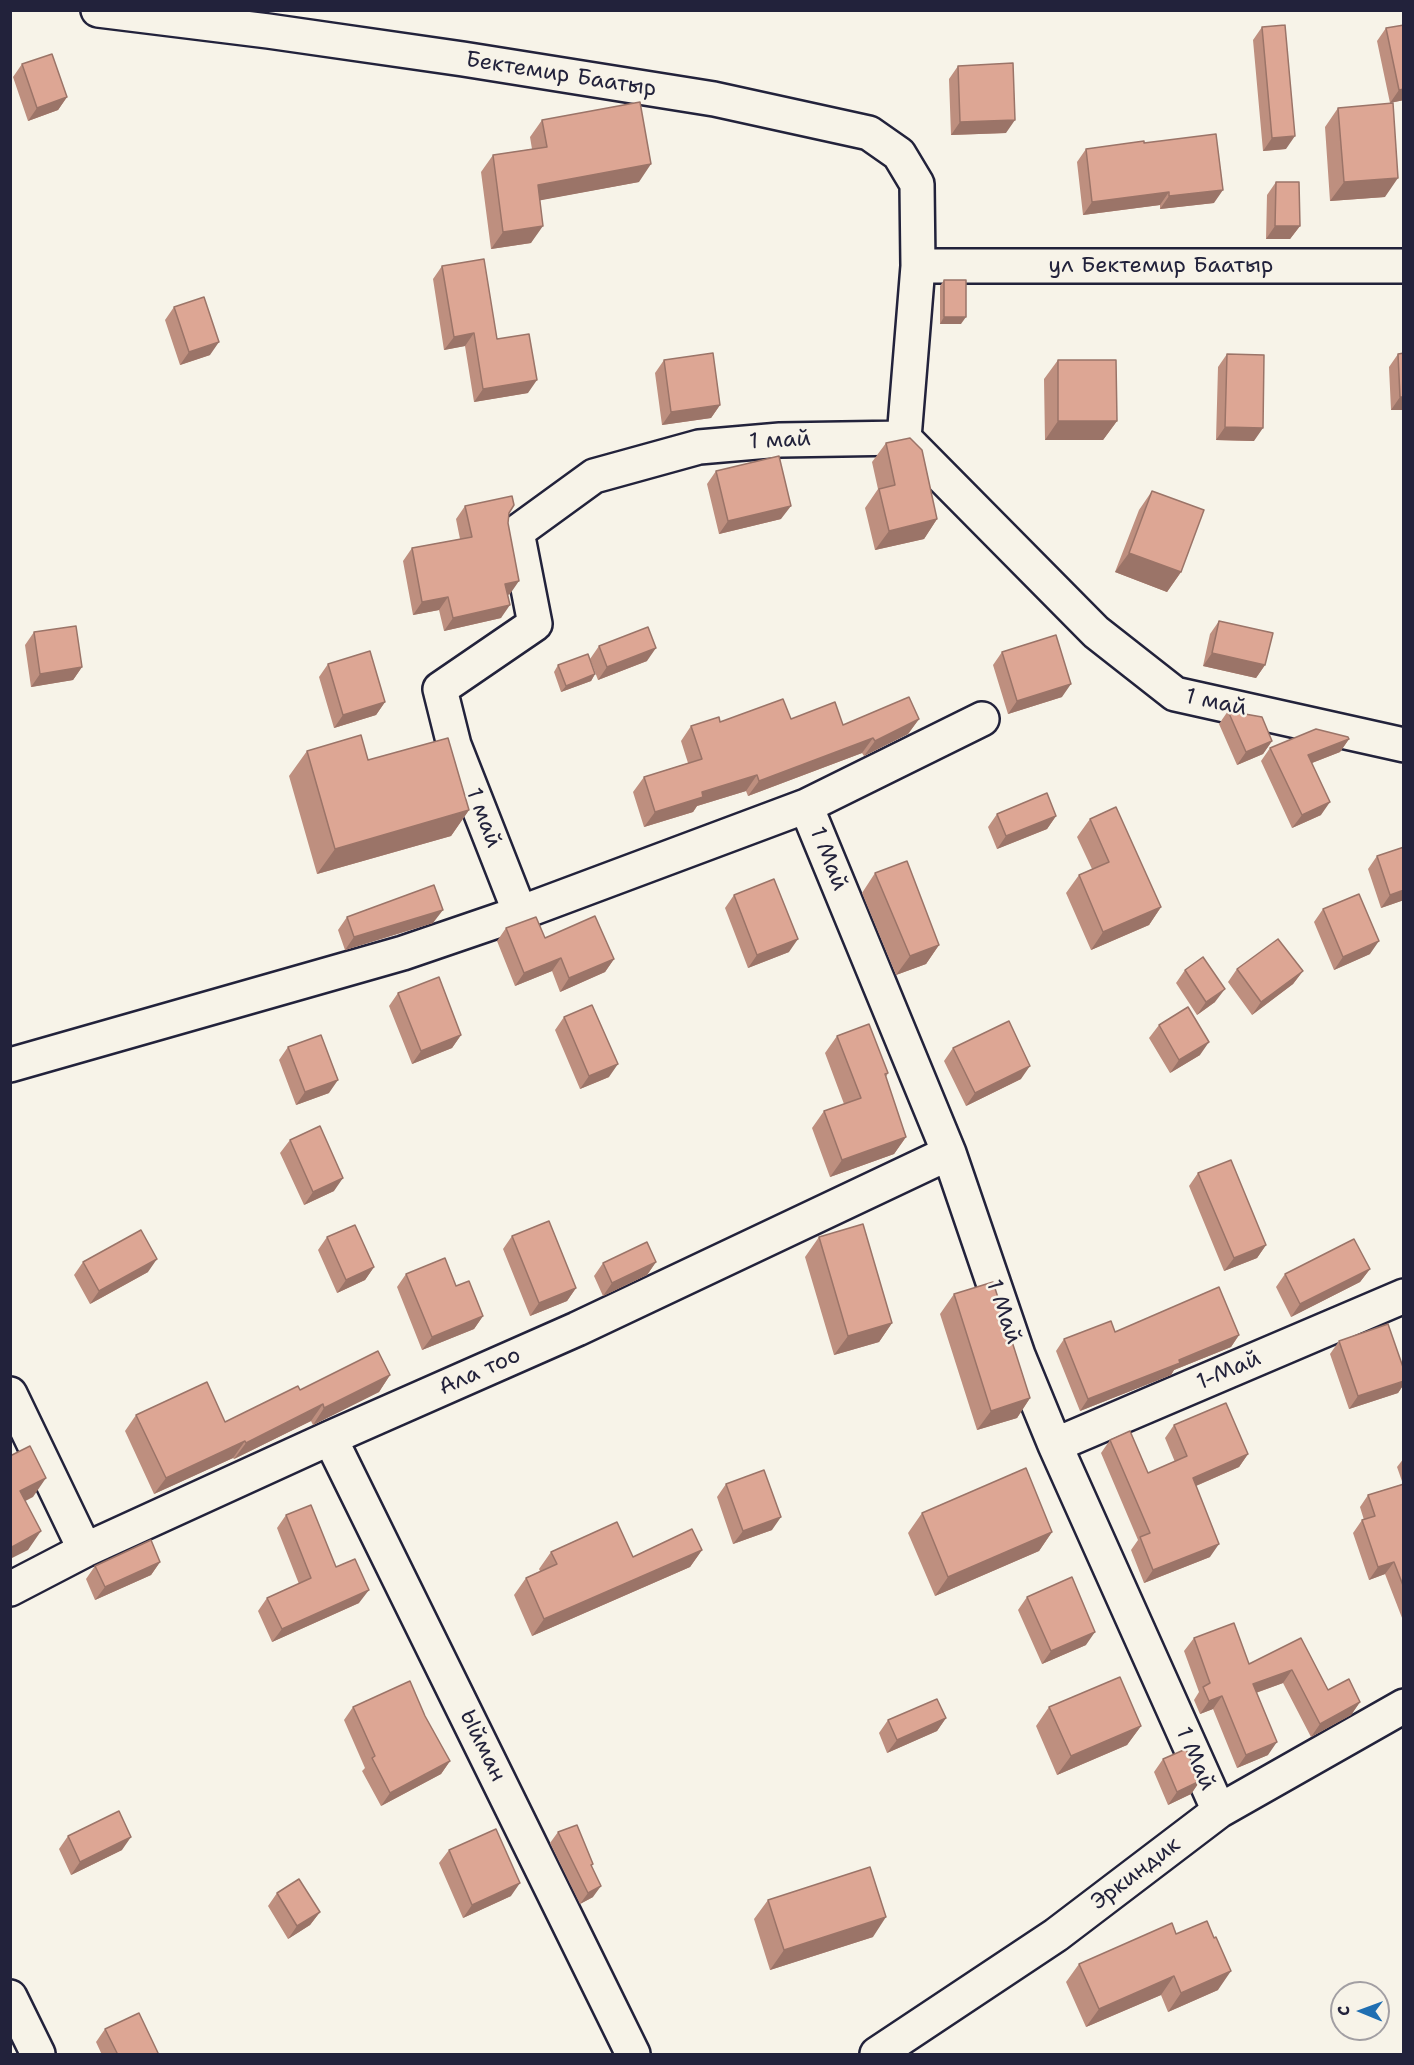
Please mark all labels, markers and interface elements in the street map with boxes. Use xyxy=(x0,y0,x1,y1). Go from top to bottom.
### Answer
street label: Бектемир Баатыр xyxy=(464,47,658,103)
street label: ул Бектемир Баатыр xyxy=(1049,253,1273,279)
street label: 1 май xyxy=(748,426,812,456)
street label: 1 май xyxy=(1183,684,1249,722)
street label: 1 май xyxy=(460,784,506,852)
street label: 1 Май xyxy=(803,823,853,895)
street label: 1 Май xyxy=(980,1276,1026,1348)
street label: Ала тоо xyxy=(435,1342,525,1402)
street label: 1-Май xyxy=(1193,1346,1265,1396)
street label: Ыйман xyxy=(453,1706,511,1786)
street label: 1 Май xyxy=(1169,1723,1221,1795)
street label: Эркиндик xyxy=(1086,1832,1186,1916)
north arrow xyxy=(1330,1981,1390,2041)
text: С xyxy=(1333,2006,1354,2016)

